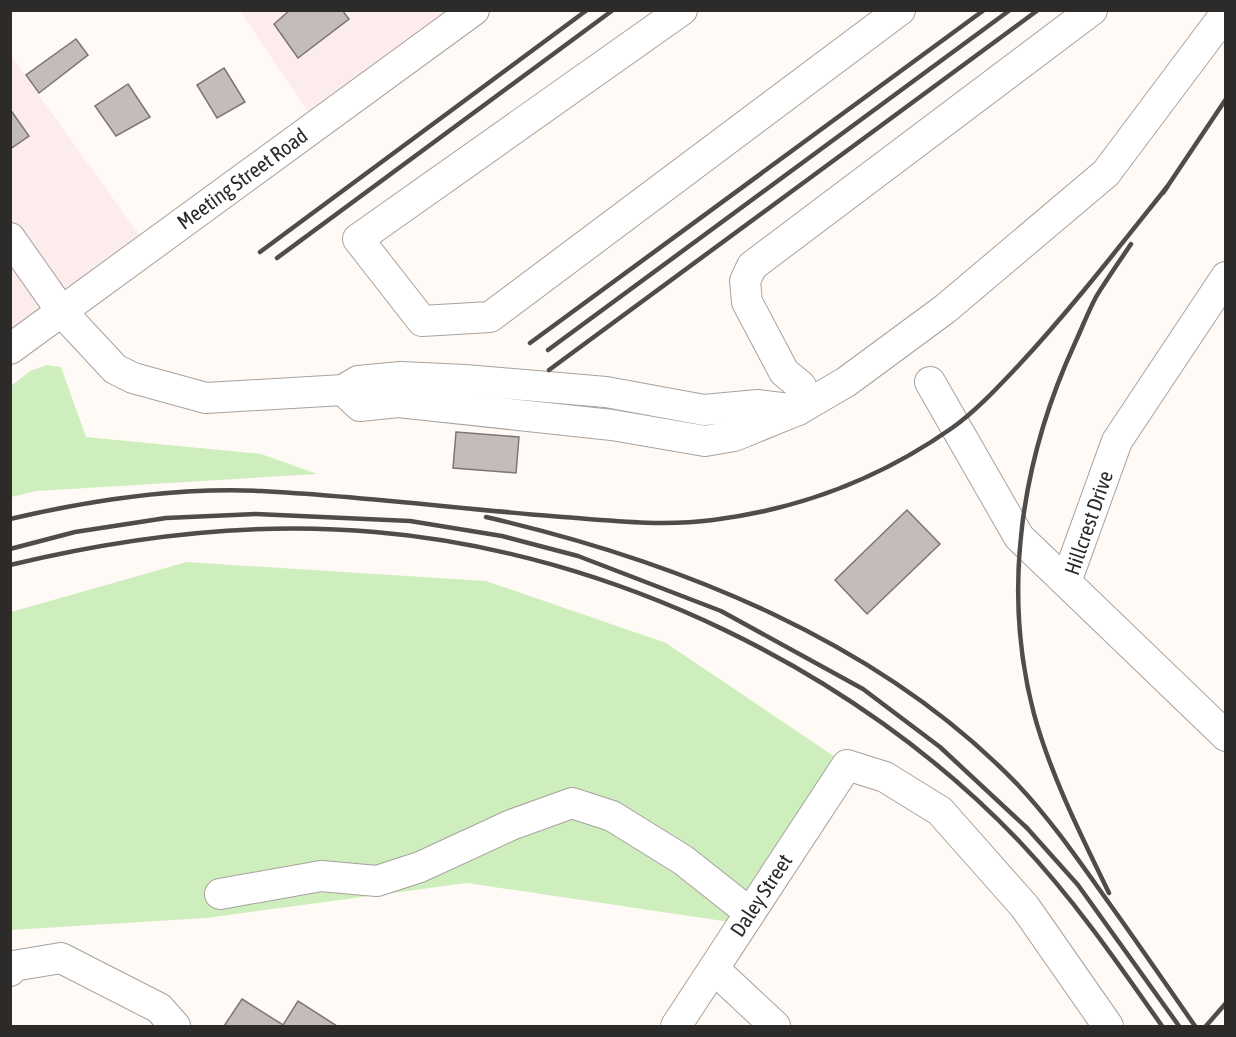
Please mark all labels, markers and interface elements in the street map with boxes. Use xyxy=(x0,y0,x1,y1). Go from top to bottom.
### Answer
street label: Meeting Street Road xyxy=(172,123,312,234)
street label: Hillcrest Drive xyxy=(1059,467,1117,578)
street label: Daley Street xyxy=(725,849,796,941)

